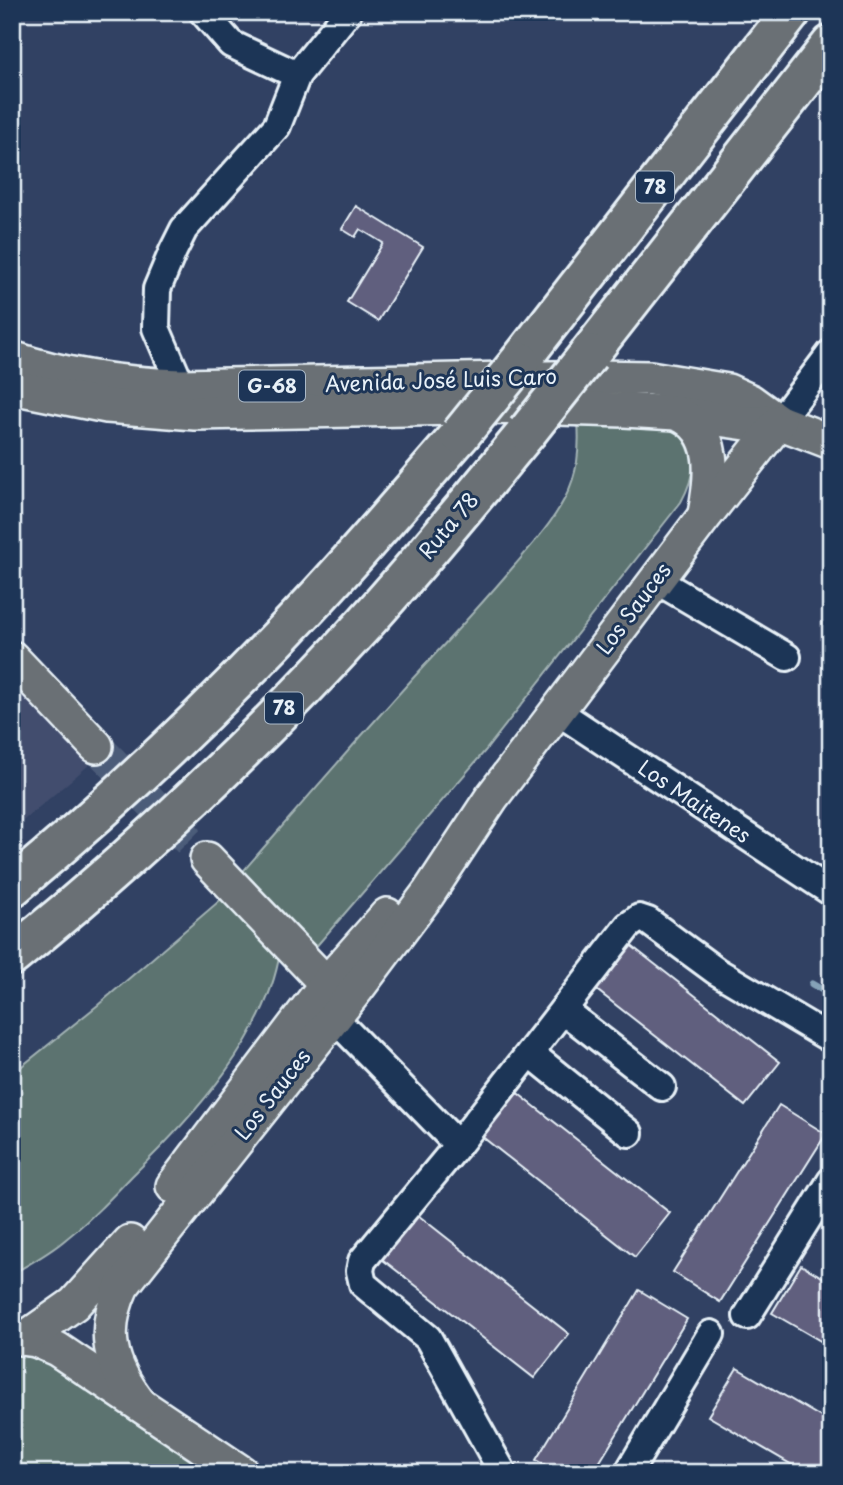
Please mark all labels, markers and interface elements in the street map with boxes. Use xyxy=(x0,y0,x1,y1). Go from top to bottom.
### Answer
road number: 78 xyxy=(636,172,674,202)
street label: Avenida José Luis Caro xyxy=(324,359,557,399)
road number: G-68 xyxy=(239,370,305,402)
street label: Ruta 78 xyxy=(410,484,485,565)
street label: Los Sauces xyxy=(587,555,678,660)
road number: 78 xyxy=(265,692,303,723)
street label: Los Maitenes xyxy=(632,751,758,850)
street label: Los Sauces xyxy=(226,1041,317,1146)

